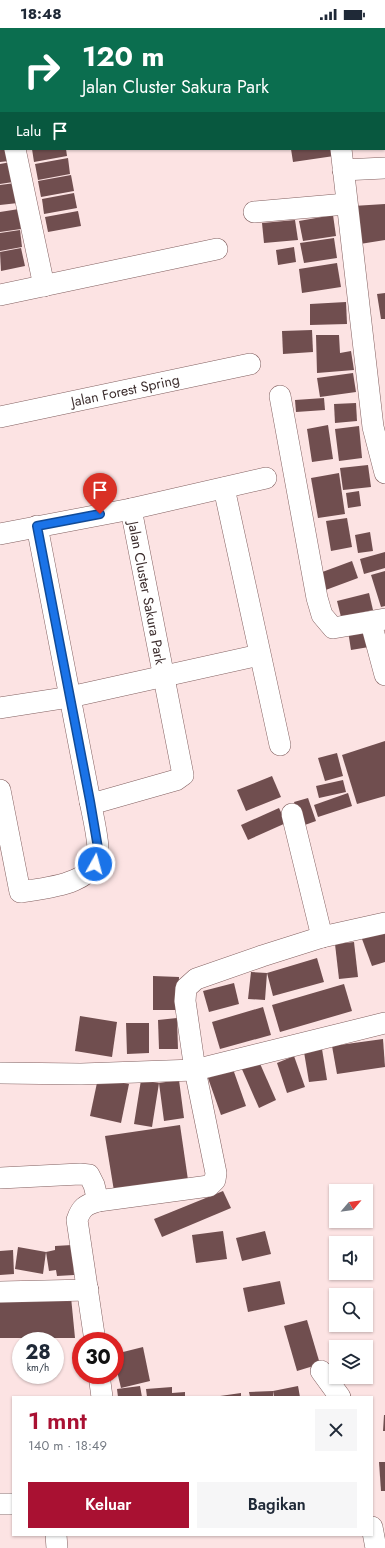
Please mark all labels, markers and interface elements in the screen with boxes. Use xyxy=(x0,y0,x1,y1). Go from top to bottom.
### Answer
text: 18:48 xyxy=(20,3,62,25)
text: 120 m xyxy=(82,36,165,77)
icon: right xyxy=(16,44,68,96)
text: Jalan Cluster Sakura Park xyxy=(82,74,269,100)
text: Lalu xyxy=(16,120,41,142)
icon: arrive xyxy=(49,120,71,142)
street label: Jalan Forest Spring xyxy=(67,369,181,412)
pin xyxy=(83,473,117,514)
icon: arrive xyxy=(89,479,111,501)
street label: Jalan Cluster Sakura Park xyxy=(123,518,171,667)
position arrow xyxy=(74,843,116,885)
north arrow xyxy=(329,1184,373,1228)
map controls xyxy=(329,1184,373,1384)
button: sound xyxy=(329,1236,373,1280)
button: search xyxy=(329,1288,373,1332)
speed limit sign: 30 xyxy=(72,1332,124,1384)
text: 28 xyxy=(25,1338,51,1367)
button: layers xyxy=(329,1340,373,1384)
text: km/h xyxy=(27,1360,49,1375)
text: 1 mnt xyxy=(28,1403,87,1438)
button: close xyxy=(315,1409,357,1451)
text: 140 m · 18:49 xyxy=(28,1436,107,1455)
button: Keluar xyxy=(28,1482,189,1528)
button: Bagikan xyxy=(197,1482,357,1528)

